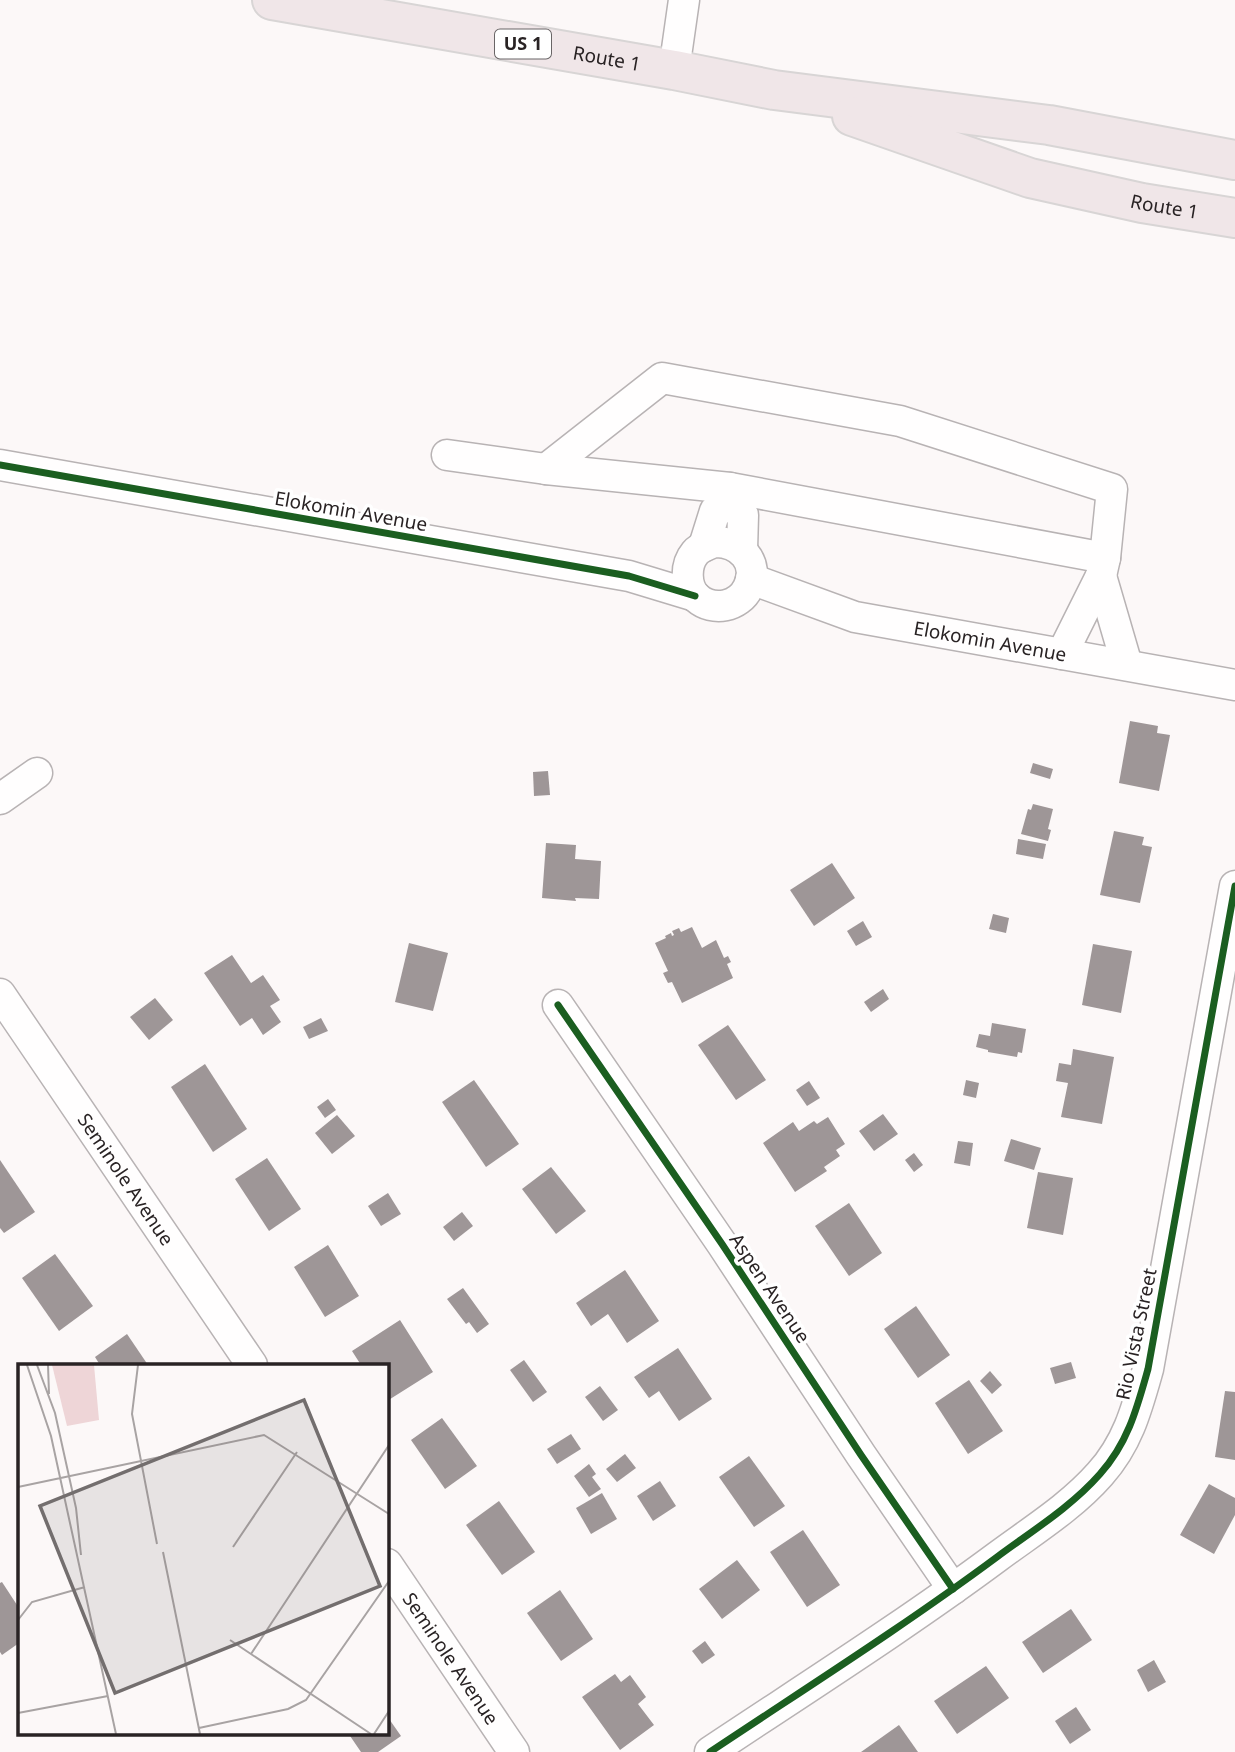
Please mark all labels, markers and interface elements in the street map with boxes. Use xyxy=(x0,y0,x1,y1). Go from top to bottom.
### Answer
road number: US 1 xyxy=(495,29,551,58)
street label: Route 1 xyxy=(571,40,643,77)
street label: Route 1 xyxy=(1128,188,1200,225)
street label: Elokomin Avenue xyxy=(273,485,429,537)
street label: Elokomin Avenue xyxy=(912,615,1069,668)
street label: Seminole Avenue xyxy=(72,1108,180,1250)
street label: Aspen Avenue xyxy=(724,1228,816,1348)
street label: Rio Vista Street xyxy=(1109,1266,1163,1402)
inset map xyxy=(18,1364,388,1734)
street label: Seminole Avenue xyxy=(397,1587,505,1730)

